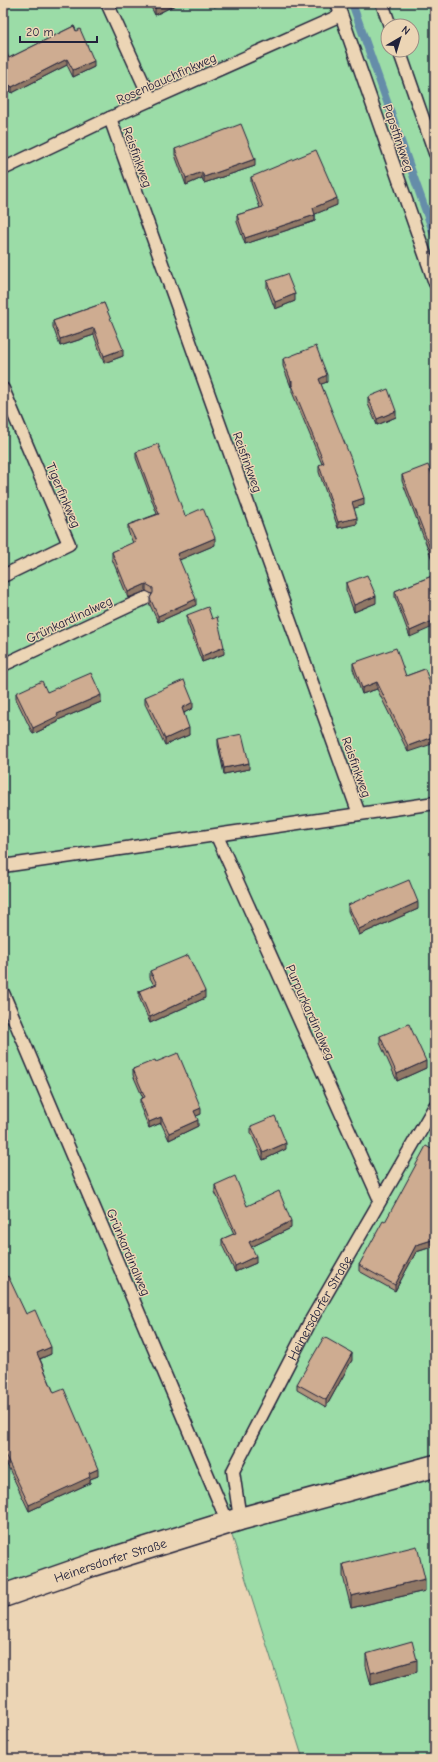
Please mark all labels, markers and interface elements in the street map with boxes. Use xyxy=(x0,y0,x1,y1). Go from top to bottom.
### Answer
scale bar xyxy=(20,18,97,44)
north arrow xyxy=(380,18,420,58)
text: N xyxy=(399,23,413,38)
text: 20 m xyxy=(26,25,54,39)
street label: Rosenbauchfinkweg xyxy=(114,50,219,107)
street label: Papstfinkweg xyxy=(380,102,417,174)
street label: Reisfinkweg xyxy=(120,125,155,190)
street label: Reisfinkweg xyxy=(230,430,265,495)
street label: Tigerfinkweg xyxy=(43,460,84,530)
street label: Grünkardinalweg xyxy=(24,593,115,646)
street label: Reisfinkweg xyxy=(339,735,374,800)
street label: Purpurkardinalweg xyxy=(283,962,338,1062)
street label: Grünkardinalweg xyxy=(103,1206,154,1298)
street label: Heinersdorfer Straße xyxy=(285,1253,355,1363)
street label: Heinersdorfer Straße xyxy=(52,1535,169,1586)

